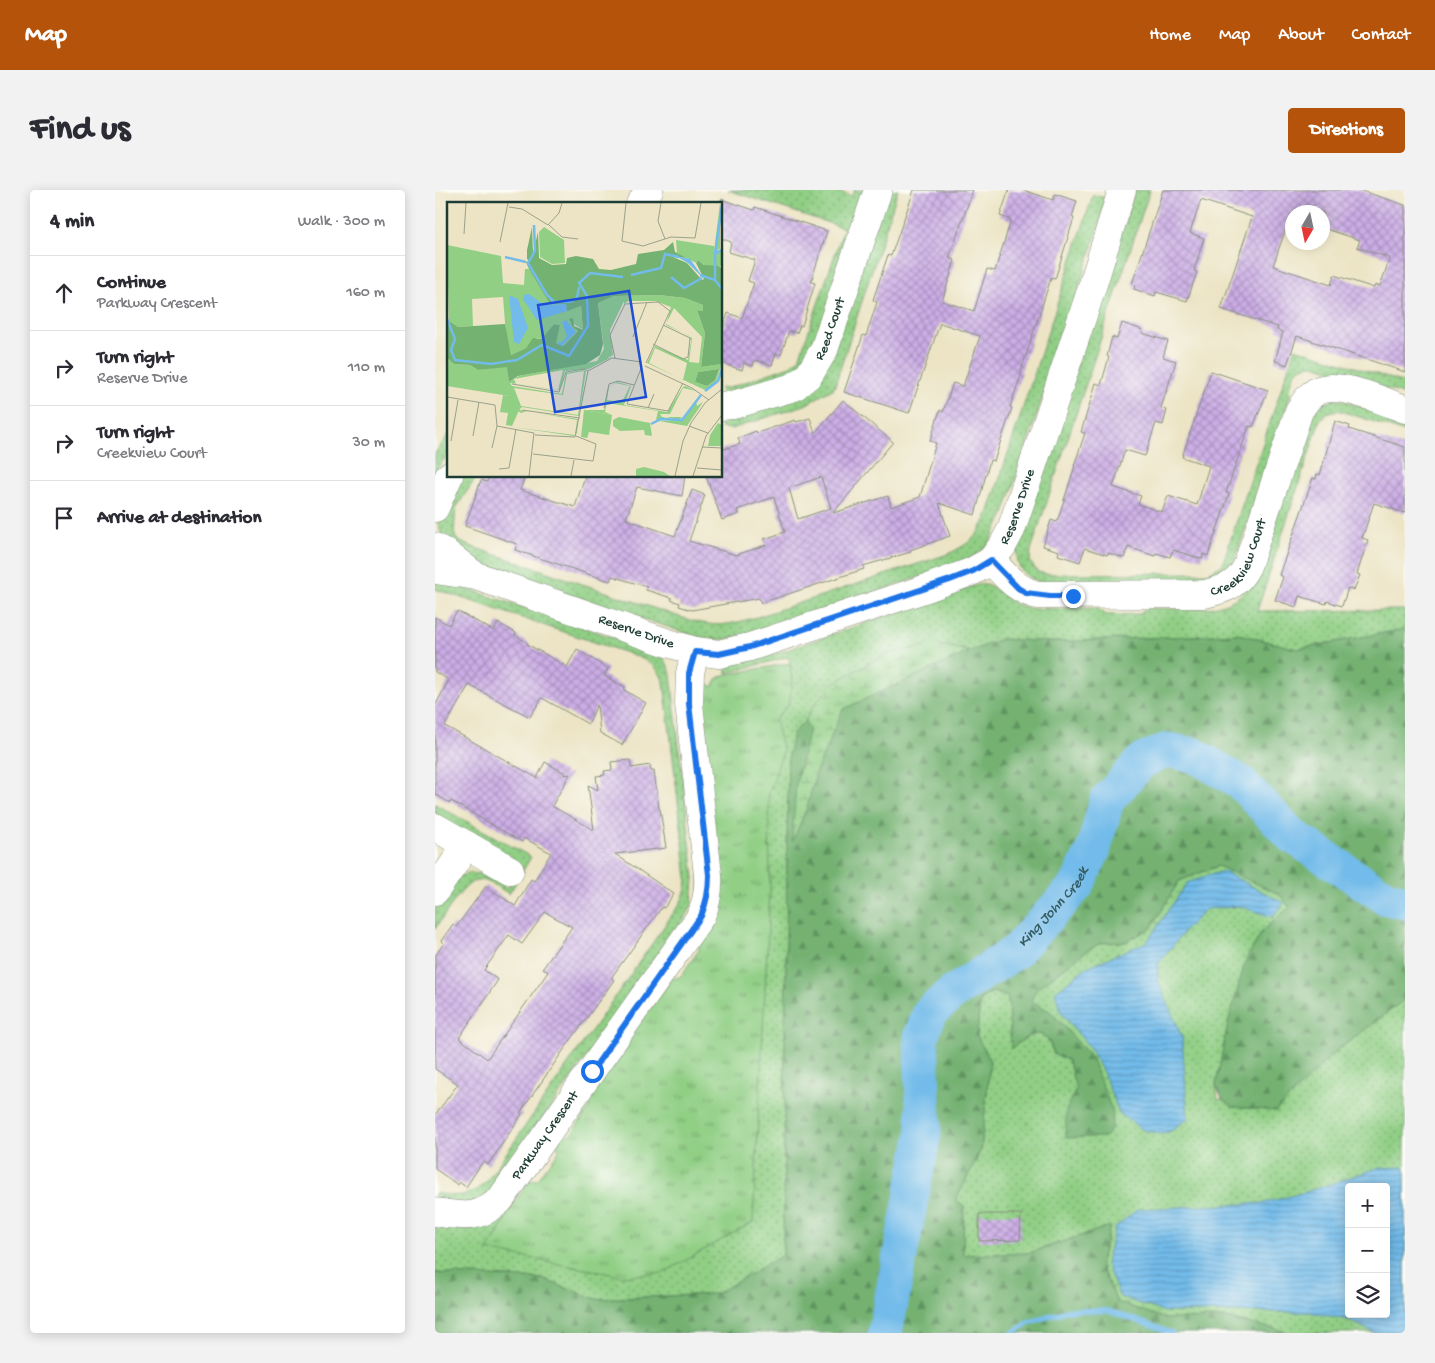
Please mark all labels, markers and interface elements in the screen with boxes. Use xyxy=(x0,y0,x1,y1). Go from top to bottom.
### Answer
text: Map xyxy=(25,21,67,50)
text: Home xyxy=(1149,25,1191,46)
text: Map xyxy=(1219,25,1250,46)
text: About xyxy=(1278,25,1324,46)
text: Contact xyxy=(1352,25,1410,46)
button: Directions xyxy=(1288,108,1405,153)
text: Find us xyxy=(30,110,130,151)
inset map xyxy=(447,202,723,478)
north arrow xyxy=(1285,205,1330,250)
text: 4 min xyxy=(50,210,94,235)
text: Walk · 300 m xyxy=(298,213,385,232)
text: Continue xyxy=(97,272,166,295)
icon: ahead xyxy=(50,279,78,307)
text: 160 m xyxy=(346,284,385,303)
street label: Reed Court xyxy=(811,294,850,364)
text: Parkway Crescent xyxy=(97,295,217,314)
text: Turn right xyxy=(97,347,173,370)
icon: right xyxy=(50,354,78,382)
text: 110 m xyxy=(348,359,385,378)
text: Reserve Drive xyxy=(97,370,187,389)
text: Turn right xyxy=(97,422,173,445)
icon: right xyxy=(50,429,78,457)
text: 30 m xyxy=(352,434,385,453)
text: Creekview Court xyxy=(97,445,207,464)
street label: Reserve Drive xyxy=(996,466,1039,548)
icon: arrive xyxy=(50,504,78,532)
text: Arrive at destination xyxy=(97,507,261,530)
street label: Creekview Court xyxy=(1209,515,1271,601)
route end xyxy=(1062,585,1085,608)
street label: Reserve Drive xyxy=(596,611,677,653)
water label: King John Creek xyxy=(1014,863,1094,952)
route start xyxy=(581,1060,604,1083)
street label: Parkway Crescent xyxy=(508,1087,583,1184)
map controls xyxy=(1345,1183,1390,1318)
button: + xyxy=(1345,1183,1390,1228)
button: − xyxy=(1345,1228,1390,1273)
button: layers xyxy=(1345,1273,1390,1318)

